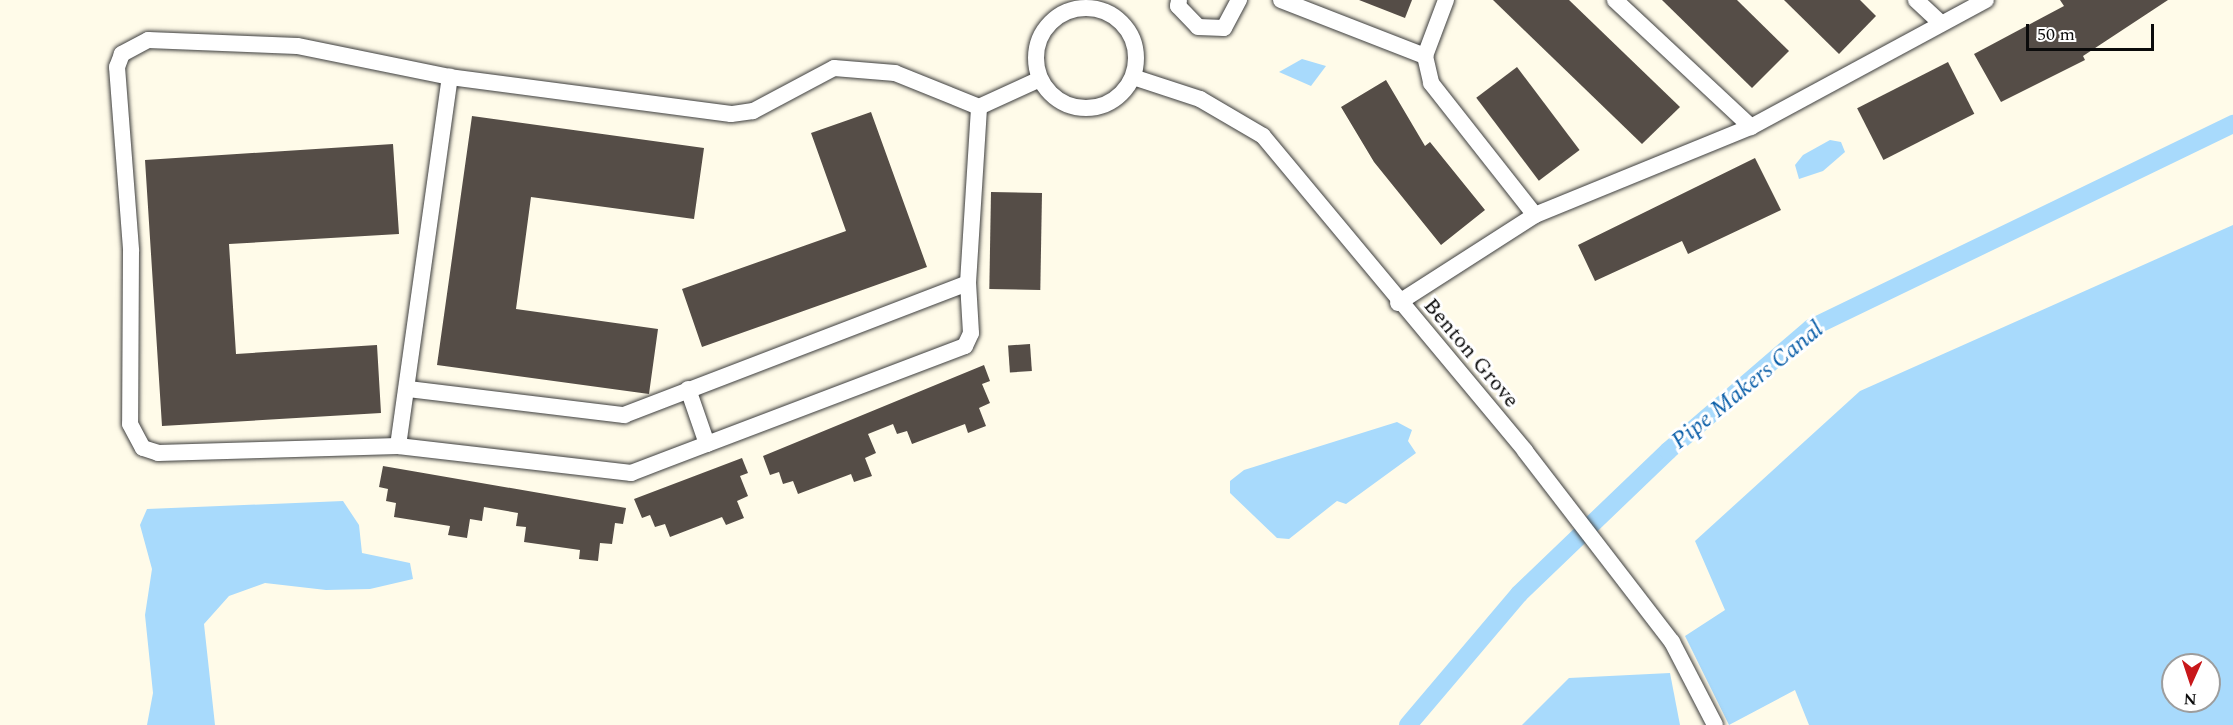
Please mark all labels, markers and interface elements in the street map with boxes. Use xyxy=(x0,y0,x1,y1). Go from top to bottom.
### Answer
scale bar xyxy=(2029,12,2156,50)
text: 50 m xyxy=(2037,21,2075,48)
street label: Benton Grove xyxy=(1418,293,1524,413)
water label: Pipe Makers Canal xyxy=(1666,316,1830,456)
north arrow xyxy=(2161,653,2221,713)
text: N xyxy=(2183,687,2197,711)

